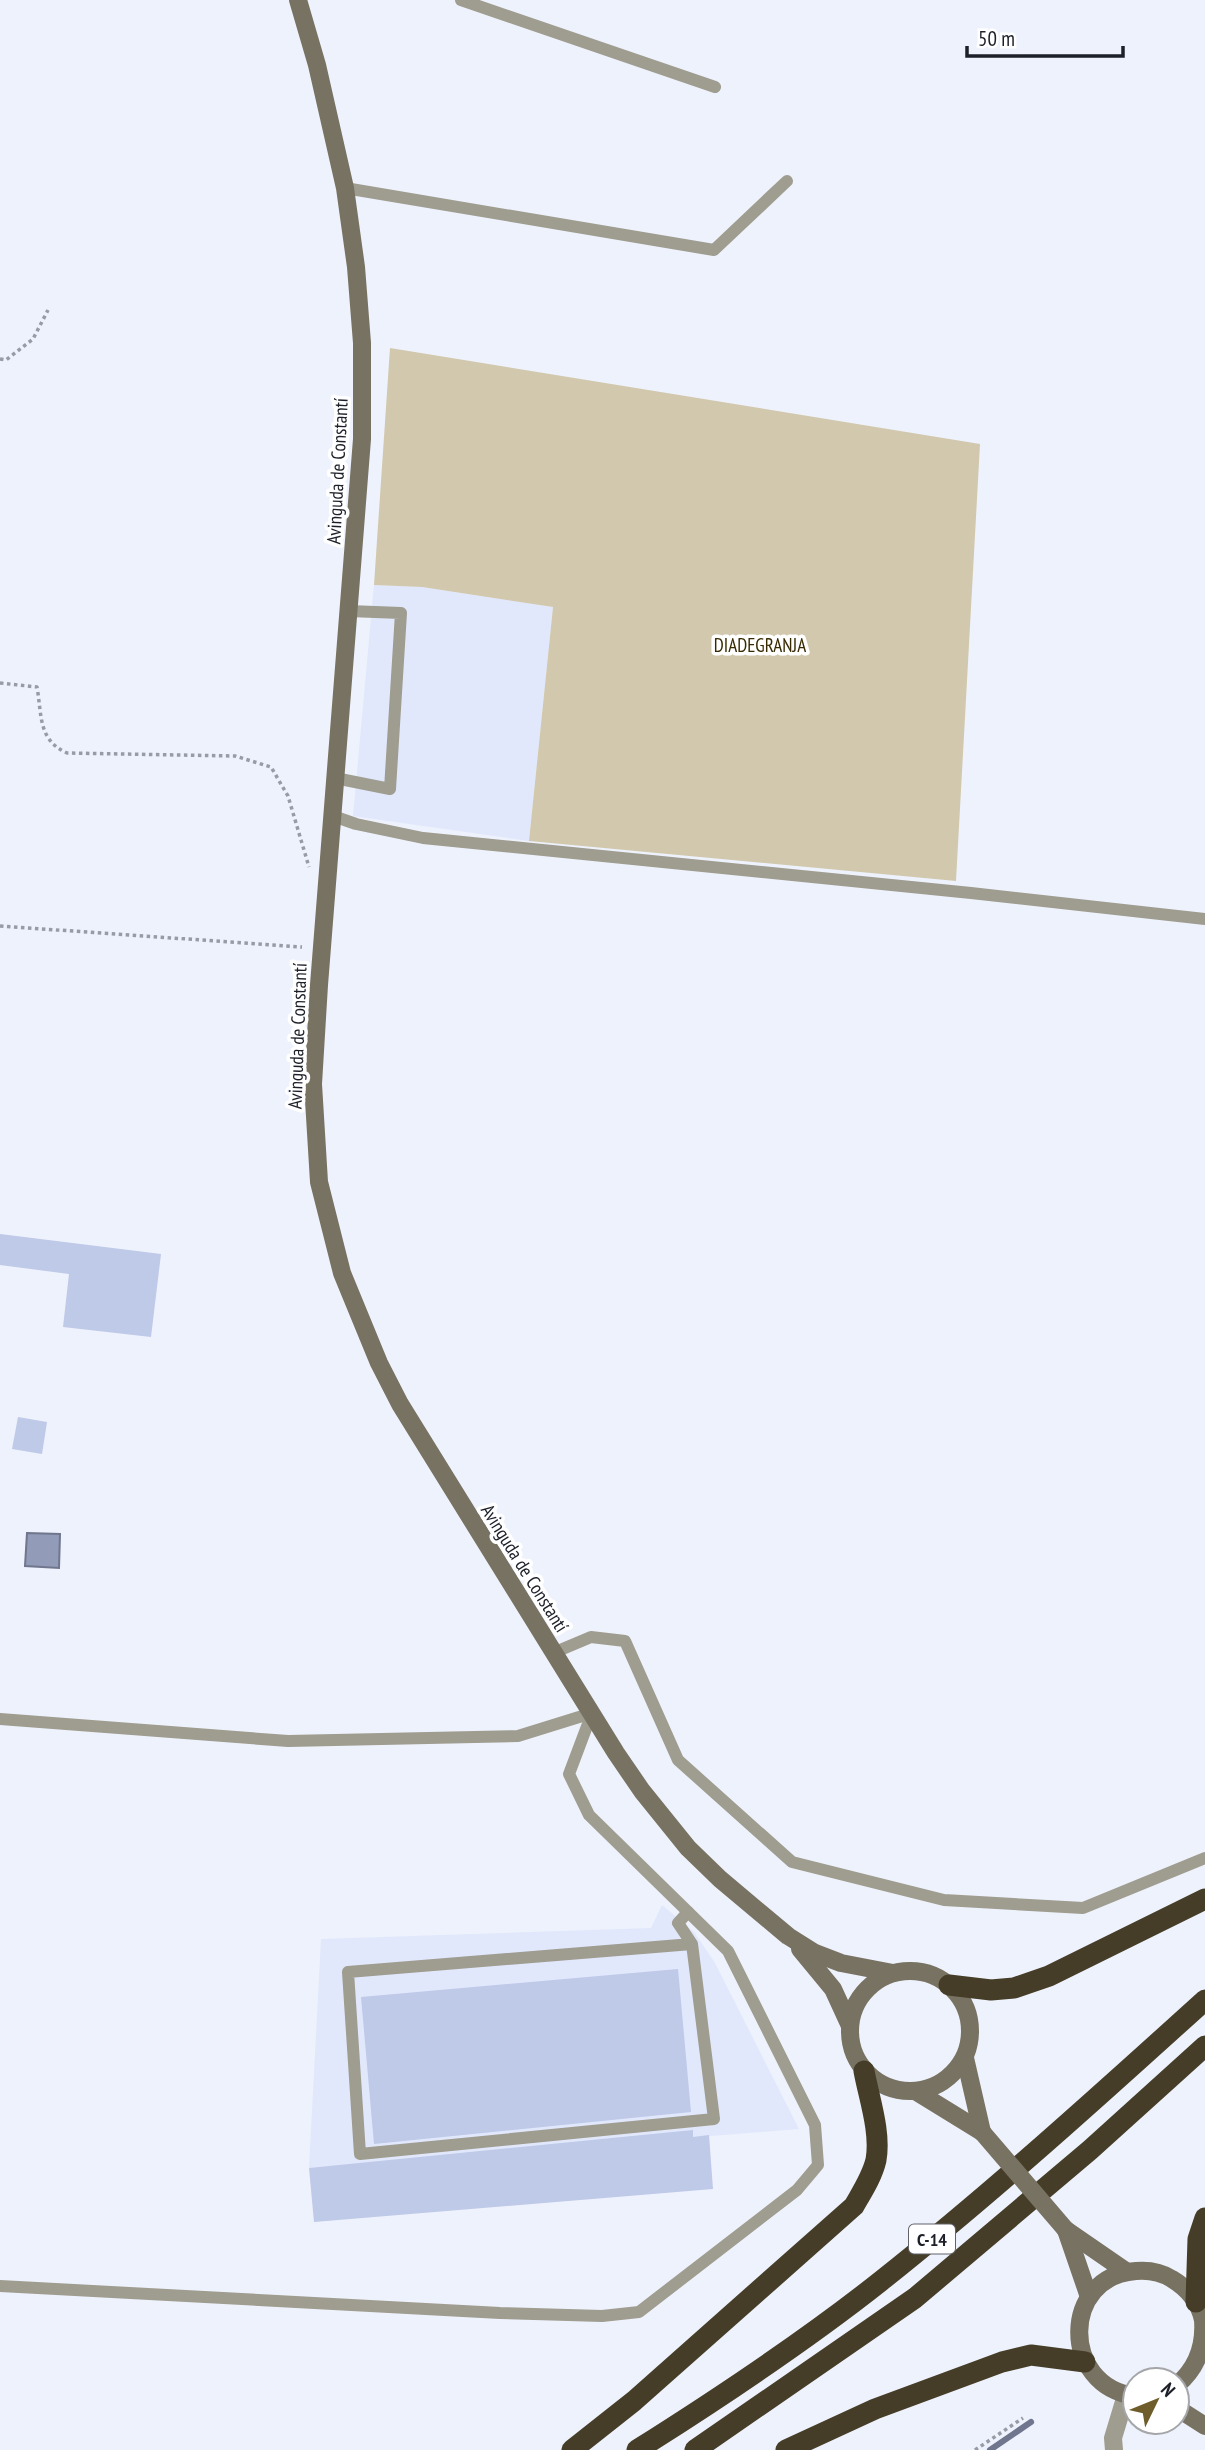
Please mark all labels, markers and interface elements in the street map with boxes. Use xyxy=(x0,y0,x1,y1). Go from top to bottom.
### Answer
scale bar xyxy=(967,14,1123,58)
text: 50 m xyxy=(978,25,1015,52)
street label: Avinguda de Constantí xyxy=(321,397,353,545)
park label: DIADEGRANJA xyxy=(714,633,806,657)
street label: Avinguda de Constantí xyxy=(282,962,312,1110)
street label: Avinguda de Constantí xyxy=(476,1500,574,1636)
road number: C-14 xyxy=(909,2224,955,2253)
north arrow xyxy=(1121,2366,1191,2436)
text: N xyxy=(1156,2377,1181,2401)

